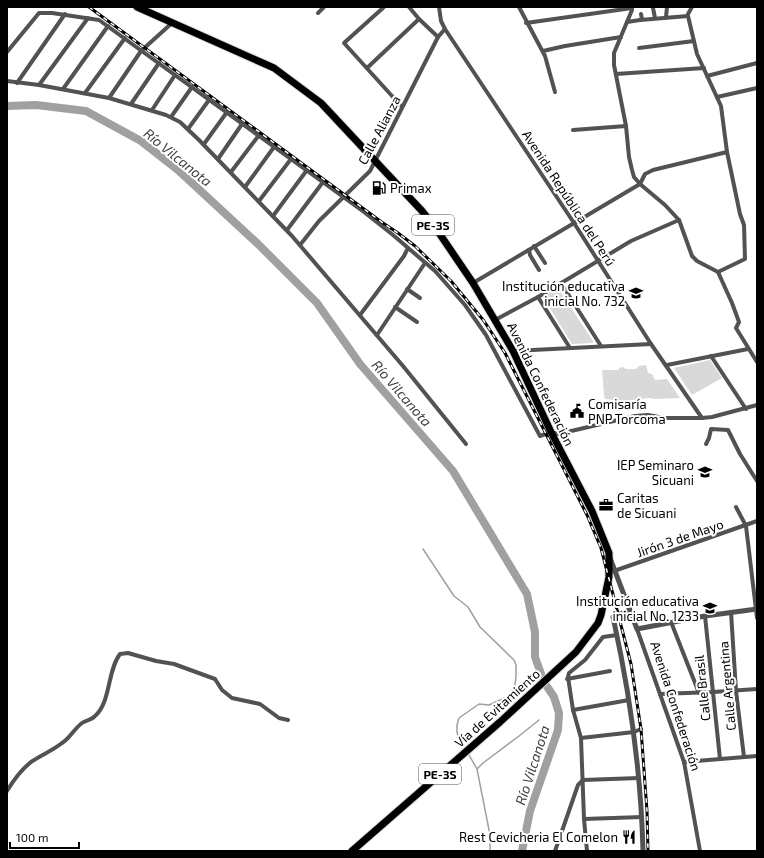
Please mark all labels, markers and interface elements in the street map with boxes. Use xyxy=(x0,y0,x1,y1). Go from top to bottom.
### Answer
street label: Calle Alianza xyxy=(354,93,404,167)
water label: Río Vilcanota xyxy=(141,124,215,190)
street label: Avenida República del Perú xyxy=(519,127,619,269)
fuel station icon: Primax xyxy=(371,180,387,196)
place label: Primax xyxy=(390,180,432,196)
road number: PE-3S xyxy=(412,215,454,235)
place label: Institución educativa inicial No. 732 xyxy=(502,278,625,309)
school or university icon: Institución educativa inicial No. 732 xyxy=(628,285,644,301)
street label: Avenida Confederación xyxy=(504,320,578,448)
water label: Río Vilcanota xyxy=(368,356,436,430)
place label: Comisaría PNP Torcoma xyxy=(588,396,666,427)
public building icon: Comisaría PNP Torcoma xyxy=(569,403,585,419)
place label: IEP Seminaro Sicuani xyxy=(617,457,694,488)
school or university icon: IEP Seminaro Sicuani xyxy=(697,464,713,480)
place label: Caritas de Sicuani xyxy=(617,490,677,521)
office icon: Caritas de Sicuani xyxy=(598,497,614,513)
street label: Jirón 3 de Mayo xyxy=(635,516,725,560)
place label: Institución educativa inicial No. 1233 xyxy=(576,593,699,624)
school or university icon: Institución educativa inicial No. 1233 xyxy=(702,600,718,616)
street label: Avenida Confederación xyxy=(647,639,705,773)
street label: Calle Argentina xyxy=(715,641,739,731)
street label: Calle Brasil xyxy=(691,654,713,722)
street label: Vía de Evitamiento xyxy=(451,665,543,751)
water label: Río Vilcanota xyxy=(511,723,553,807)
road number: PE-3S xyxy=(419,764,461,784)
scale bar xyxy=(10,824,79,850)
place label: Rest Cevicheria El Comelon xyxy=(459,829,618,845)
restaurant icon: Rest Cevicheria El Comelon xyxy=(621,829,637,845)
text: 100 m xyxy=(16,830,48,844)

